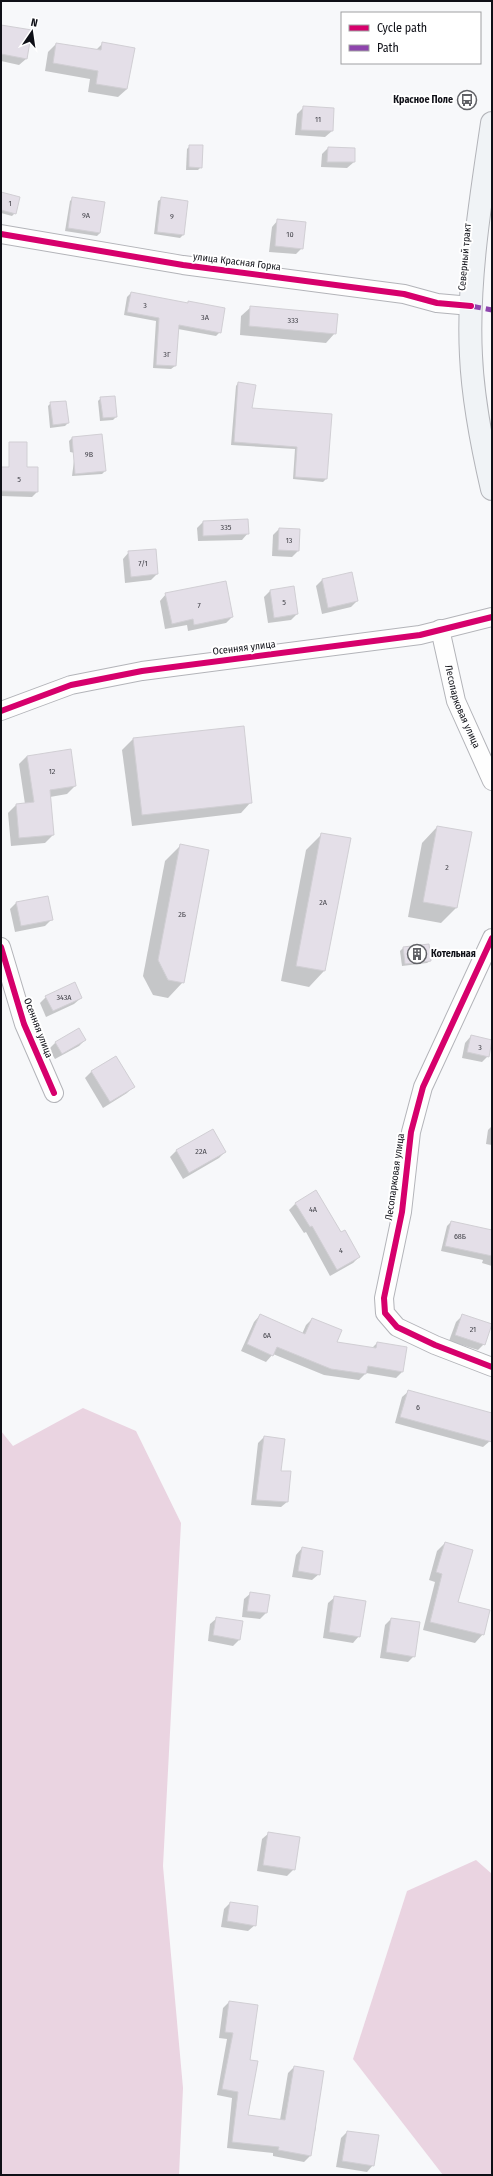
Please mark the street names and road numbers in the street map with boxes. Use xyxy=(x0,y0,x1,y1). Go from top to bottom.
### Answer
street label: Северный тракт xyxy=(456,222,474,291)
street label: улица Красная Горка xyxy=(192,251,282,273)
street label: Осенняя улица xyxy=(212,638,276,658)
street label: Лесопарковая улица xyxy=(442,664,483,750)
street label: Осенняя улица xyxy=(21,996,55,1060)
street label: Лесопарковая улица xyxy=(383,1133,407,1221)

